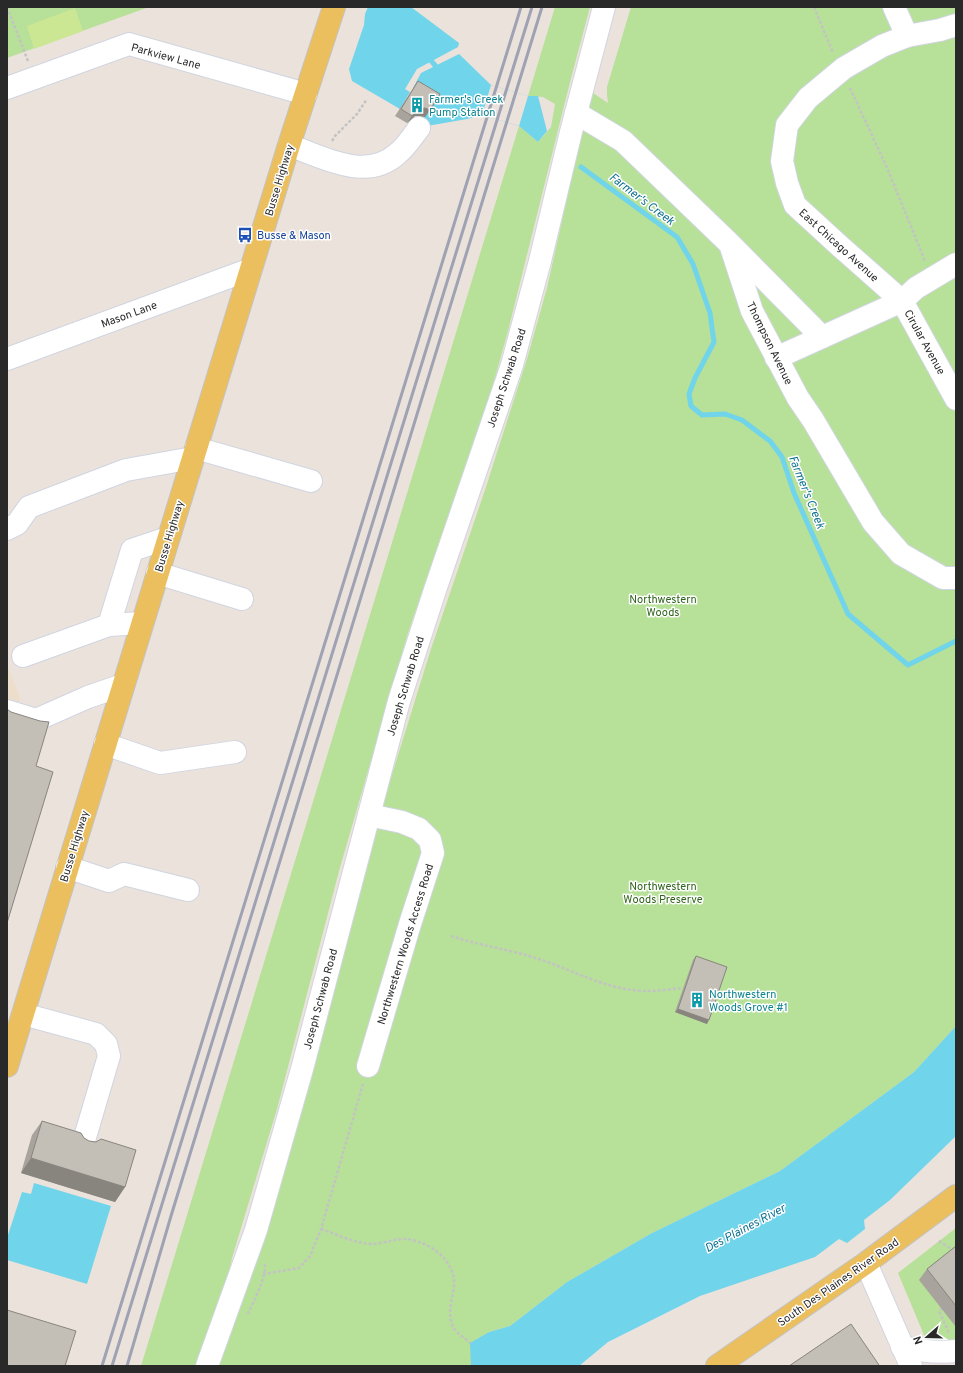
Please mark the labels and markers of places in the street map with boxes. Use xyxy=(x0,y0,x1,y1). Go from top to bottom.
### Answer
place label: Farmer's Creek Pump Station xyxy=(429,93,503,120)
building icon: Farmer's Creek Pump Station xyxy=(408,96,426,114)
bus stop icon: Busse & Mason xyxy=(236,226,254,244)
place label: Busse & Mason xyxy=(257,229,331,243)
place label: Northwestern Woods Grove #1 xyxy=(709,988,788,1015)
building icon: Northwestern Woods Grove #1 xyxy=(688,991,706,1009)

